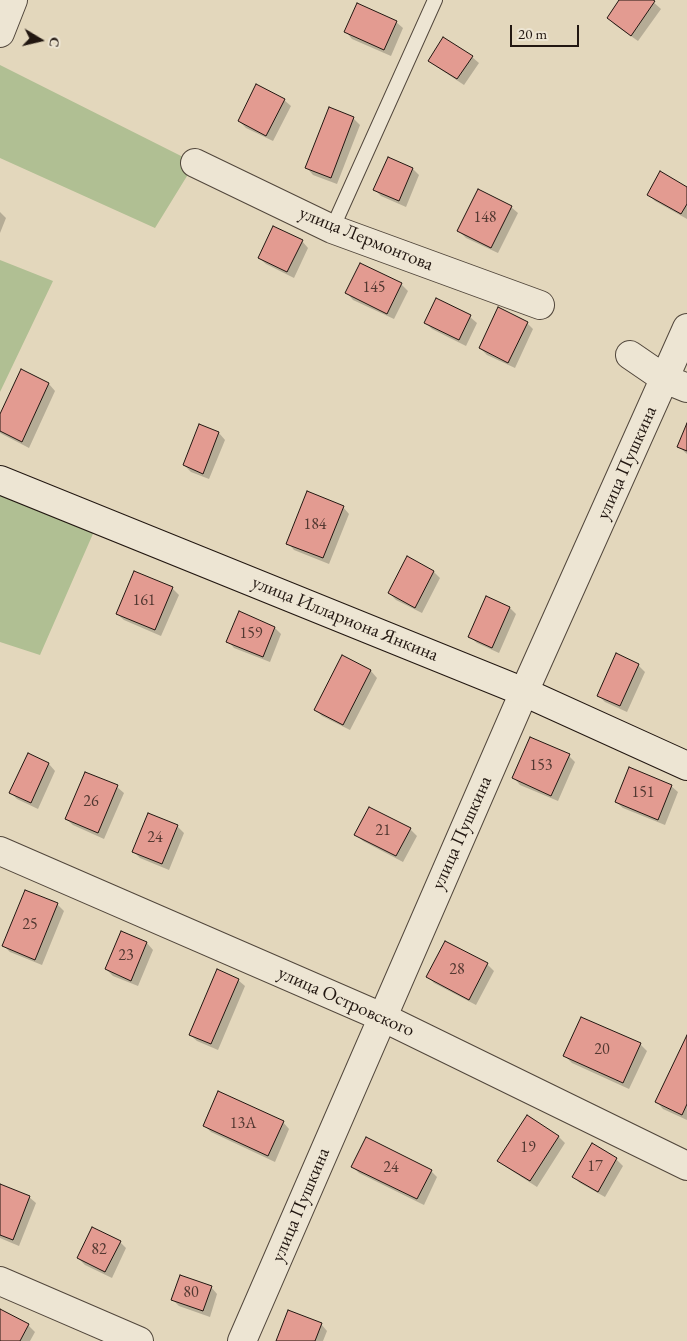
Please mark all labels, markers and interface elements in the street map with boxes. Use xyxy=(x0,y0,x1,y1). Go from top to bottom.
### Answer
north arrow xyxy=(15,15,65,65)
scale bar xyxy=(512,15,581,47)
text: 20 m xyxy=(518,24,547,43)
text: С xyxy=(45,36,64,49)
street label: улица Лермонтова xyxy=(296,202,436,276)
house number: 148 xyxy=(473,208,497,228)
house number: 145 xyxy=(362,278,386,298)
street label: улица Пушкина xyxy=(592,403,662,523)
house number: 184 xyxy=(303,515,327,535)
street label: улица Иллариона Янкина xyxy=(248,571,442,667)
house number: 161 xyxy=(132,591,156,611)
house number: 159 xyxy=(239,624,263,644)
house number: 153 xyxy=(529,756,553,776)
street label: улица Пушкина xyxy=(427,773,497,893)
house number: 151 xyxy=(631,783,655,803)
house number: 26 xyxy=(83,792,99,812)
house number: 21 xyxy=(375,821,391,841)
house number: 24 xyxy=(147,828,163,848)
house number: 25 xyxy=(22,915,38,935)
house number: 23 xyxy=(118,946,134,966)
house number: 28 xyxy=(449,960,465,980)
street label: улица Островского xyxy=(274,962,418,1042)
house number: 20 xyxy=(594,1040,610,1060)
house number: 13А xyxy=(230,1114,256,1134)
house number: 19 xyxy=(520,1138,536,1158)
street label: улица Пушкина xyxy=(267,1144,335,1266)
house number: 17 xyxy=(587,1157,603,1177)
house number: 24 xyxy=(383,1158,399,1178)
house number: 82 xyxy=(91,1240,107,1260)
house number: 80 xyxy=(183,1283,199,1303)

